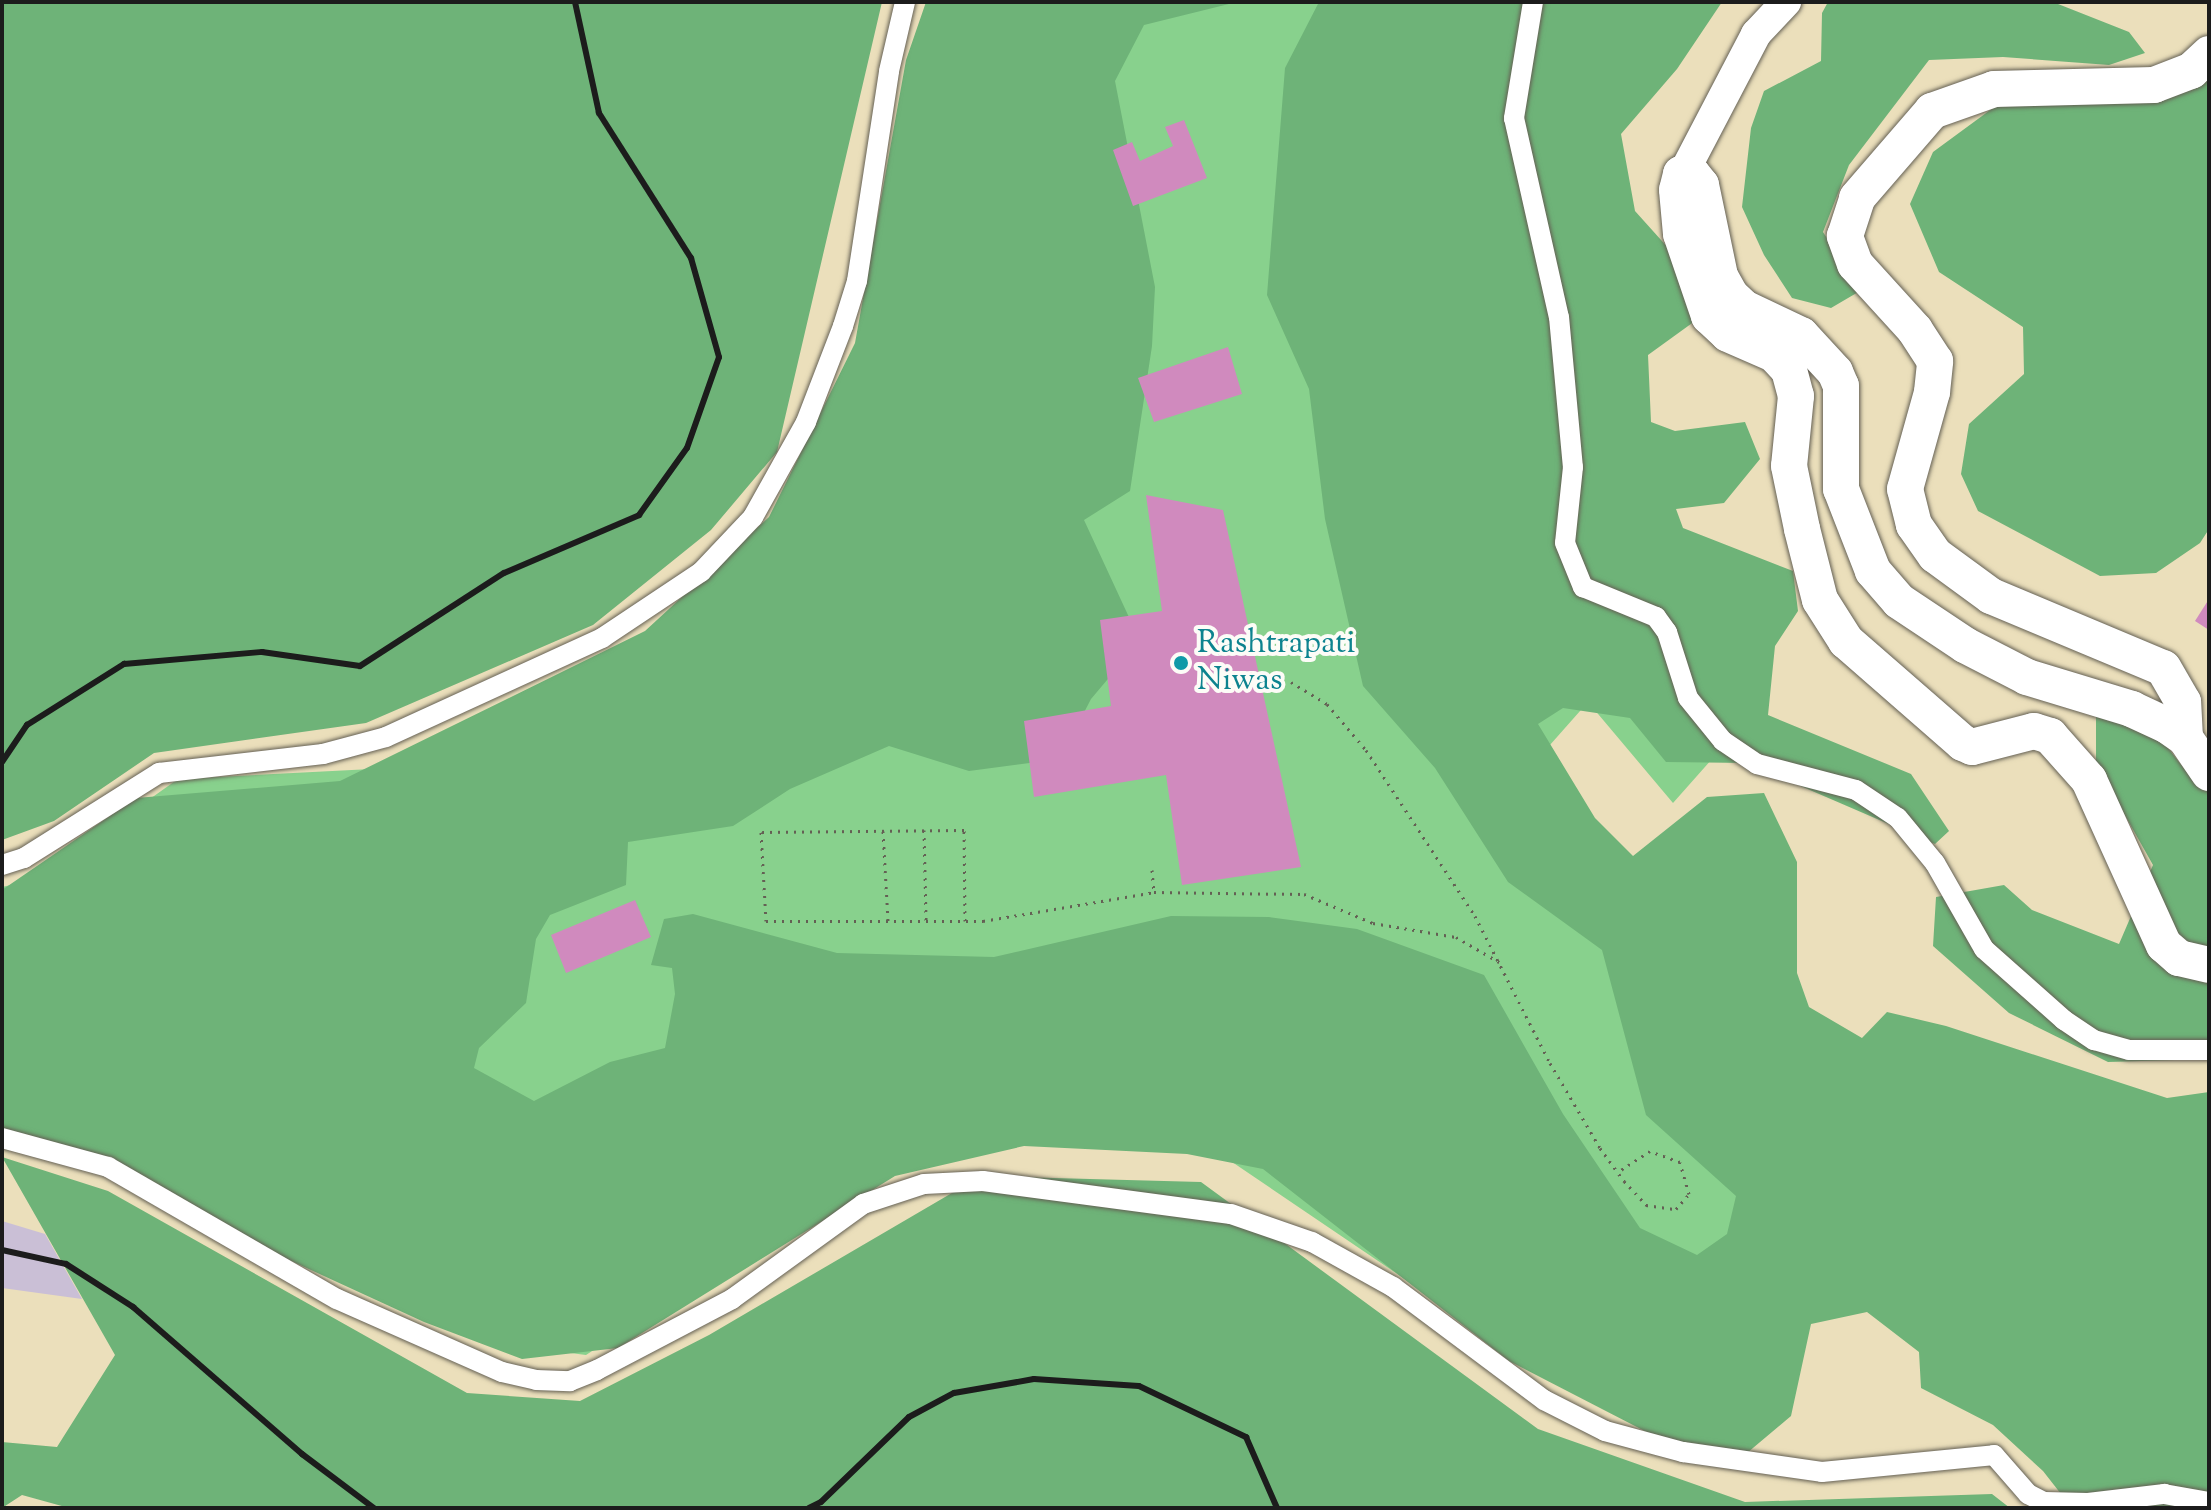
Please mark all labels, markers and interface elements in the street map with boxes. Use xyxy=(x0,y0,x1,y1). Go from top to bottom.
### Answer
place label: Rashtrapati Niwas xyxy=(1197,626,1355,701)
marker: Rashtrapati Niwas xyxy=(1172,654,1190,672)

